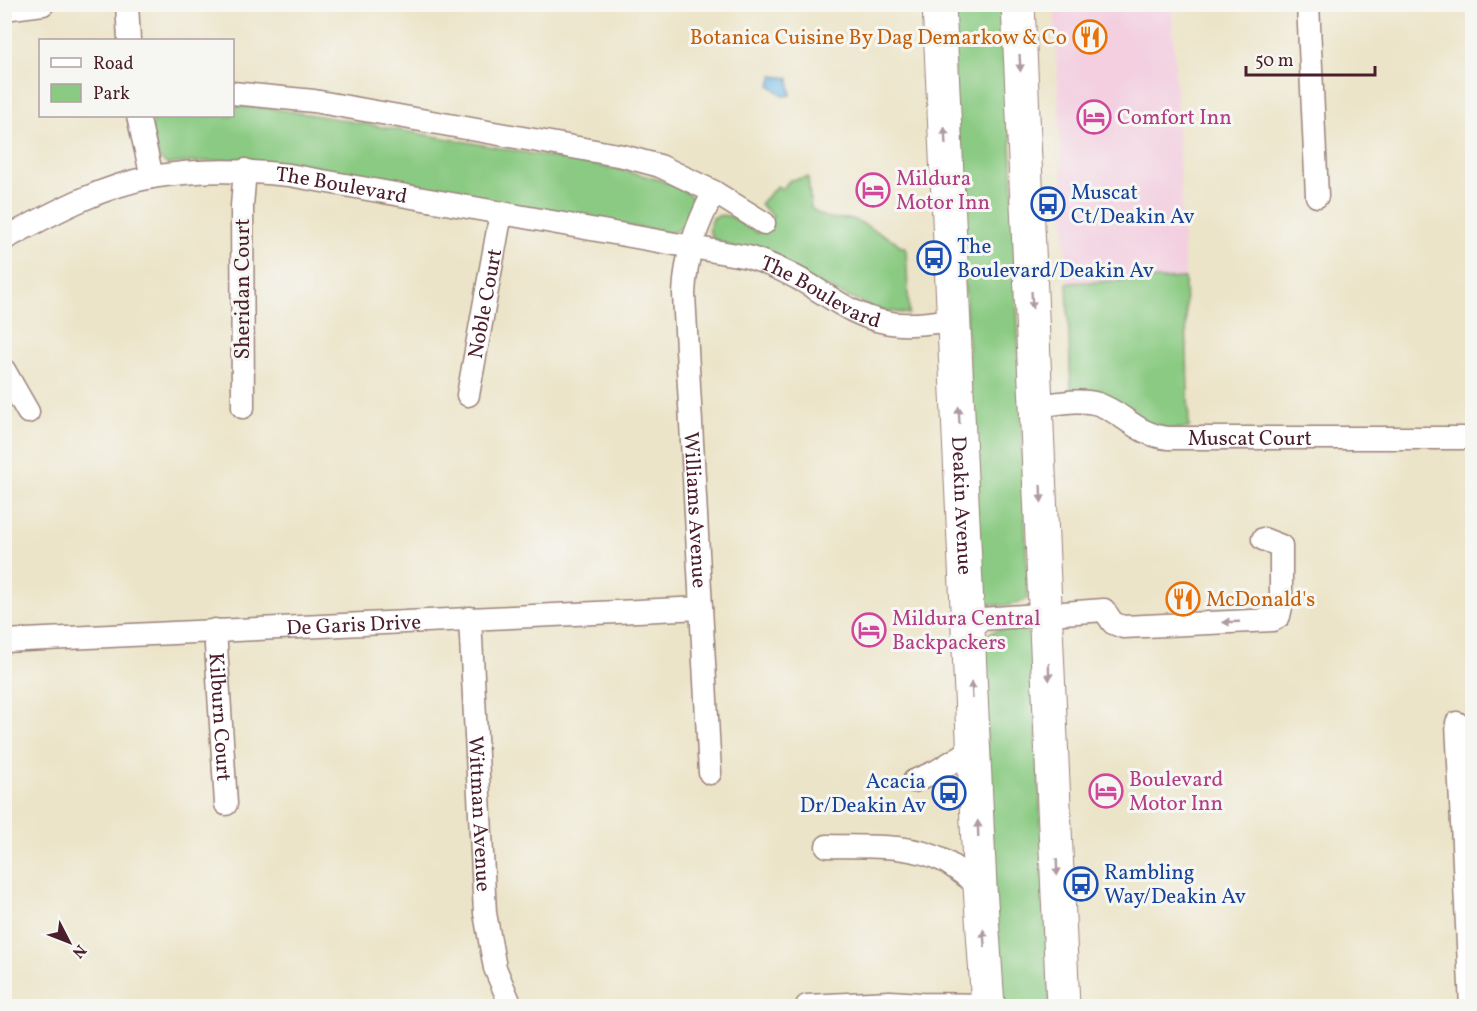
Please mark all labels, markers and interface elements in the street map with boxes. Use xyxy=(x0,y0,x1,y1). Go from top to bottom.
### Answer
restaurant icon: Botanica Cuisine By Dag Demarkow & Co xyxy=(1072,19,1108,55)
place label: Botanica Cuisine By Dag Demarkow & Co xyxy=(690,24,1067,53)
legend xyxy=(39,39,234,117)
scale bar xyxy=(1246,39,1375,77)
text: 50 m xyxy=(1255,49,1294,74)
text: Road xyxy=(93,52,134,77)
one-way arrow xyxy=(1016,53,1025,72)
text: Park xyxy=(93,82,130,107)
hotel icon: Comfort Inn xyxy=(1076,99,1112,135)
place label: Comfort Inn xyxy=(1117,104,1232,133)
one-way arrow xyxy=(941,126,950,145)
street label: The Boulevard xyxy=(274,161,409,212)
place label: Mildura Motor Inn xyxy=(896,165,990,218)
hotel icon: Mildura Motor Inn xyxy=(855,172,891,208)
place label: Muscat Ct/Deakin Av xyxy=(1071,179,1195,232)
bus stop icon: Muscat Ct/Deakin Av xyxy=(1030,186,1066,222)
street label: Sheridan Court xyxy=(229,218,258,360)
place label: The Boulevard/Deakin Av xyxy=(957,233,1154,286)
bus stop icon: The Boulevard/Deakin Av xyxy=(916,240,952,276)
street label: Noble Court xyxy=(462,246,510,361)
street label: The Boulevard xyxy=(756,250,884,336)
one-way arrow xyxy=(1027,290,1036,309)
one-way arrow xyxy=(955,405,964,424)
street label: Muscat Court xyxy=(1188,425,1312,454)
street label: Williams Avenue xyxy=(675,431,713,589)
street label: Deakin Avenue xyxy=(943,435,978,576)
one-way arrow xyxy=(1036,485,1045,504)
restaurant icon: McDonald's xyxy=(1165,581,1201,617)
place label: McDonald's xyxy=(1206,586,1315,615)
place label: Mildura Central Backpackers xyxy=(892,605,1040,658)
street label: De Garis Drive xyxy=(286,608,422,644)
hotel icon: Mildura Central Backpackers xyxy=(851,612,887,648)
one-way arrow xyxy=(1221,618,1240,627)
street label: Kilburn Court xyxy=(200,652,238,782)
one-way arrow xyxy=(1044,663,1053,682)
one-way arrow xyxy=(968,680,977,699)
street label: Wittman Avenue xyxy=(460,735,497,892)
place label: Boulevard Motor Inn xyxy=(1129,766,1223,819)
place label: Acacia Dr/Deakin Av xyxy=(800,768,926,821)
hotel icon: Boulevard Motor Inn xyxy=(1088,773,1124,809)
bus stop icon: Acacia Dr/Deakin Av xyxy=(931,775,967,811)
one-way arrow xyxy=(974,820,983,839)
one-way arrow xyxy=(1052,858,1061,877)
place label: Rambling Way/Deakin Av xyxy=(1104,859,1246,912)
bus stop icon: Rambling Way/Deakin Av xyxy=(1063,866,1099,902)
north arrow xyxy=(39,912,99,972)
one-way arrow xyxy=(979,928,989,947)
text: N xyxy=(66,939,91,963)

